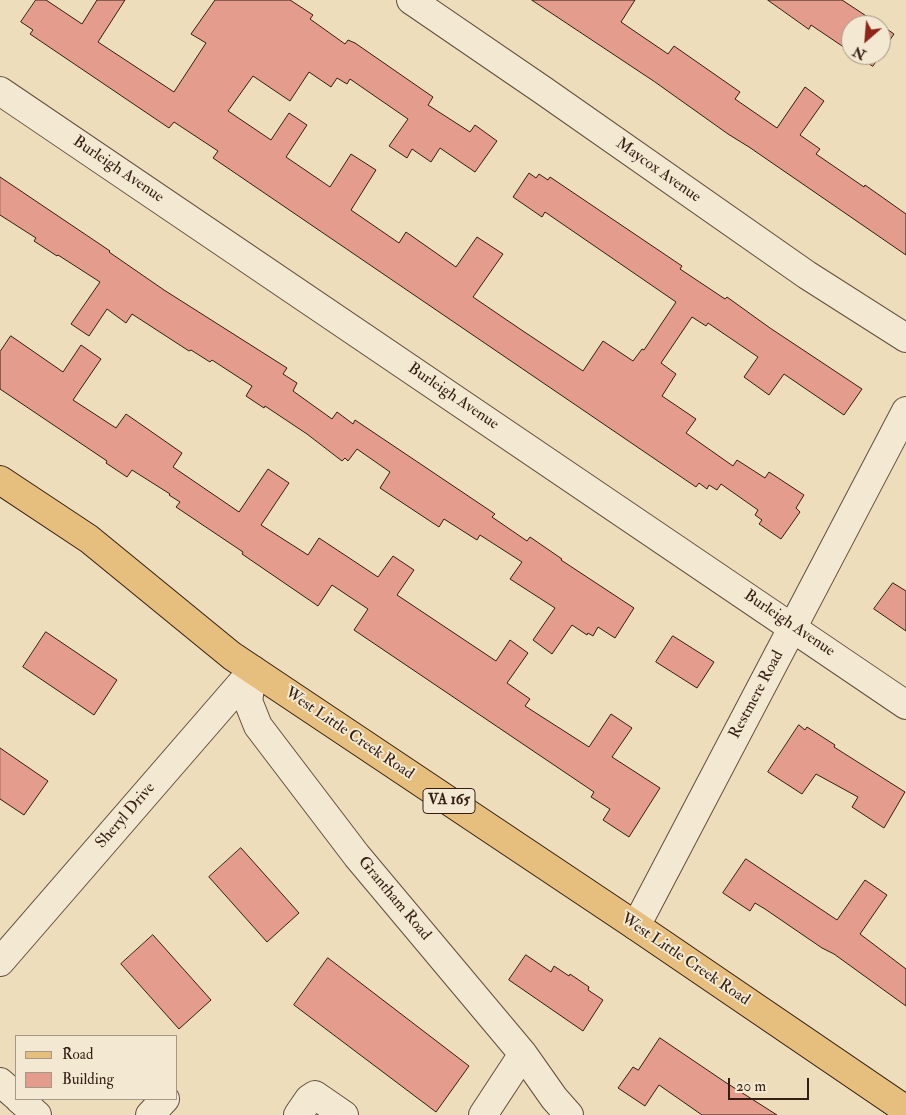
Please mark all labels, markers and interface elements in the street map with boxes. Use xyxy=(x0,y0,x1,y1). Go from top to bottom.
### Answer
north arrow xyxy=(841,15,891,65)
text: N xyxy=(850,43,869,63)
street label: Burleigh Avenue xyxy=(69,133,167,207)
street label: Maycox Avenue xyxy=(612,135,704,207)
street label: Burleigh Avenue xyxy=(404,360,502,434)
street label: Burleigh Avenue xyxy=(740,587,838,661)
street label: Restmere Road xyxy=(726,648,788,742)
street label: West Little Creek Road xyxy=(281,684,417,784)
street label: Sheryl Drive xyxy=(92,779,160,853)
road number: VA 165 xyxy=(423,788,475,814)
street label: Grantham Road xyxy=(353,853,435,945)
street label: West Little Creek Road xyxy=(617,910,753,1010)
legend xyxy=(15,1035,178,1100)
text: Road xyxy=(62,1045,93,1064)
scale bar xyxy=(731,1068,812,1100)
text: Building xyxy=(62,1070,114,1089)
text: 20 m xyxy=(736,1077,766,1096)

